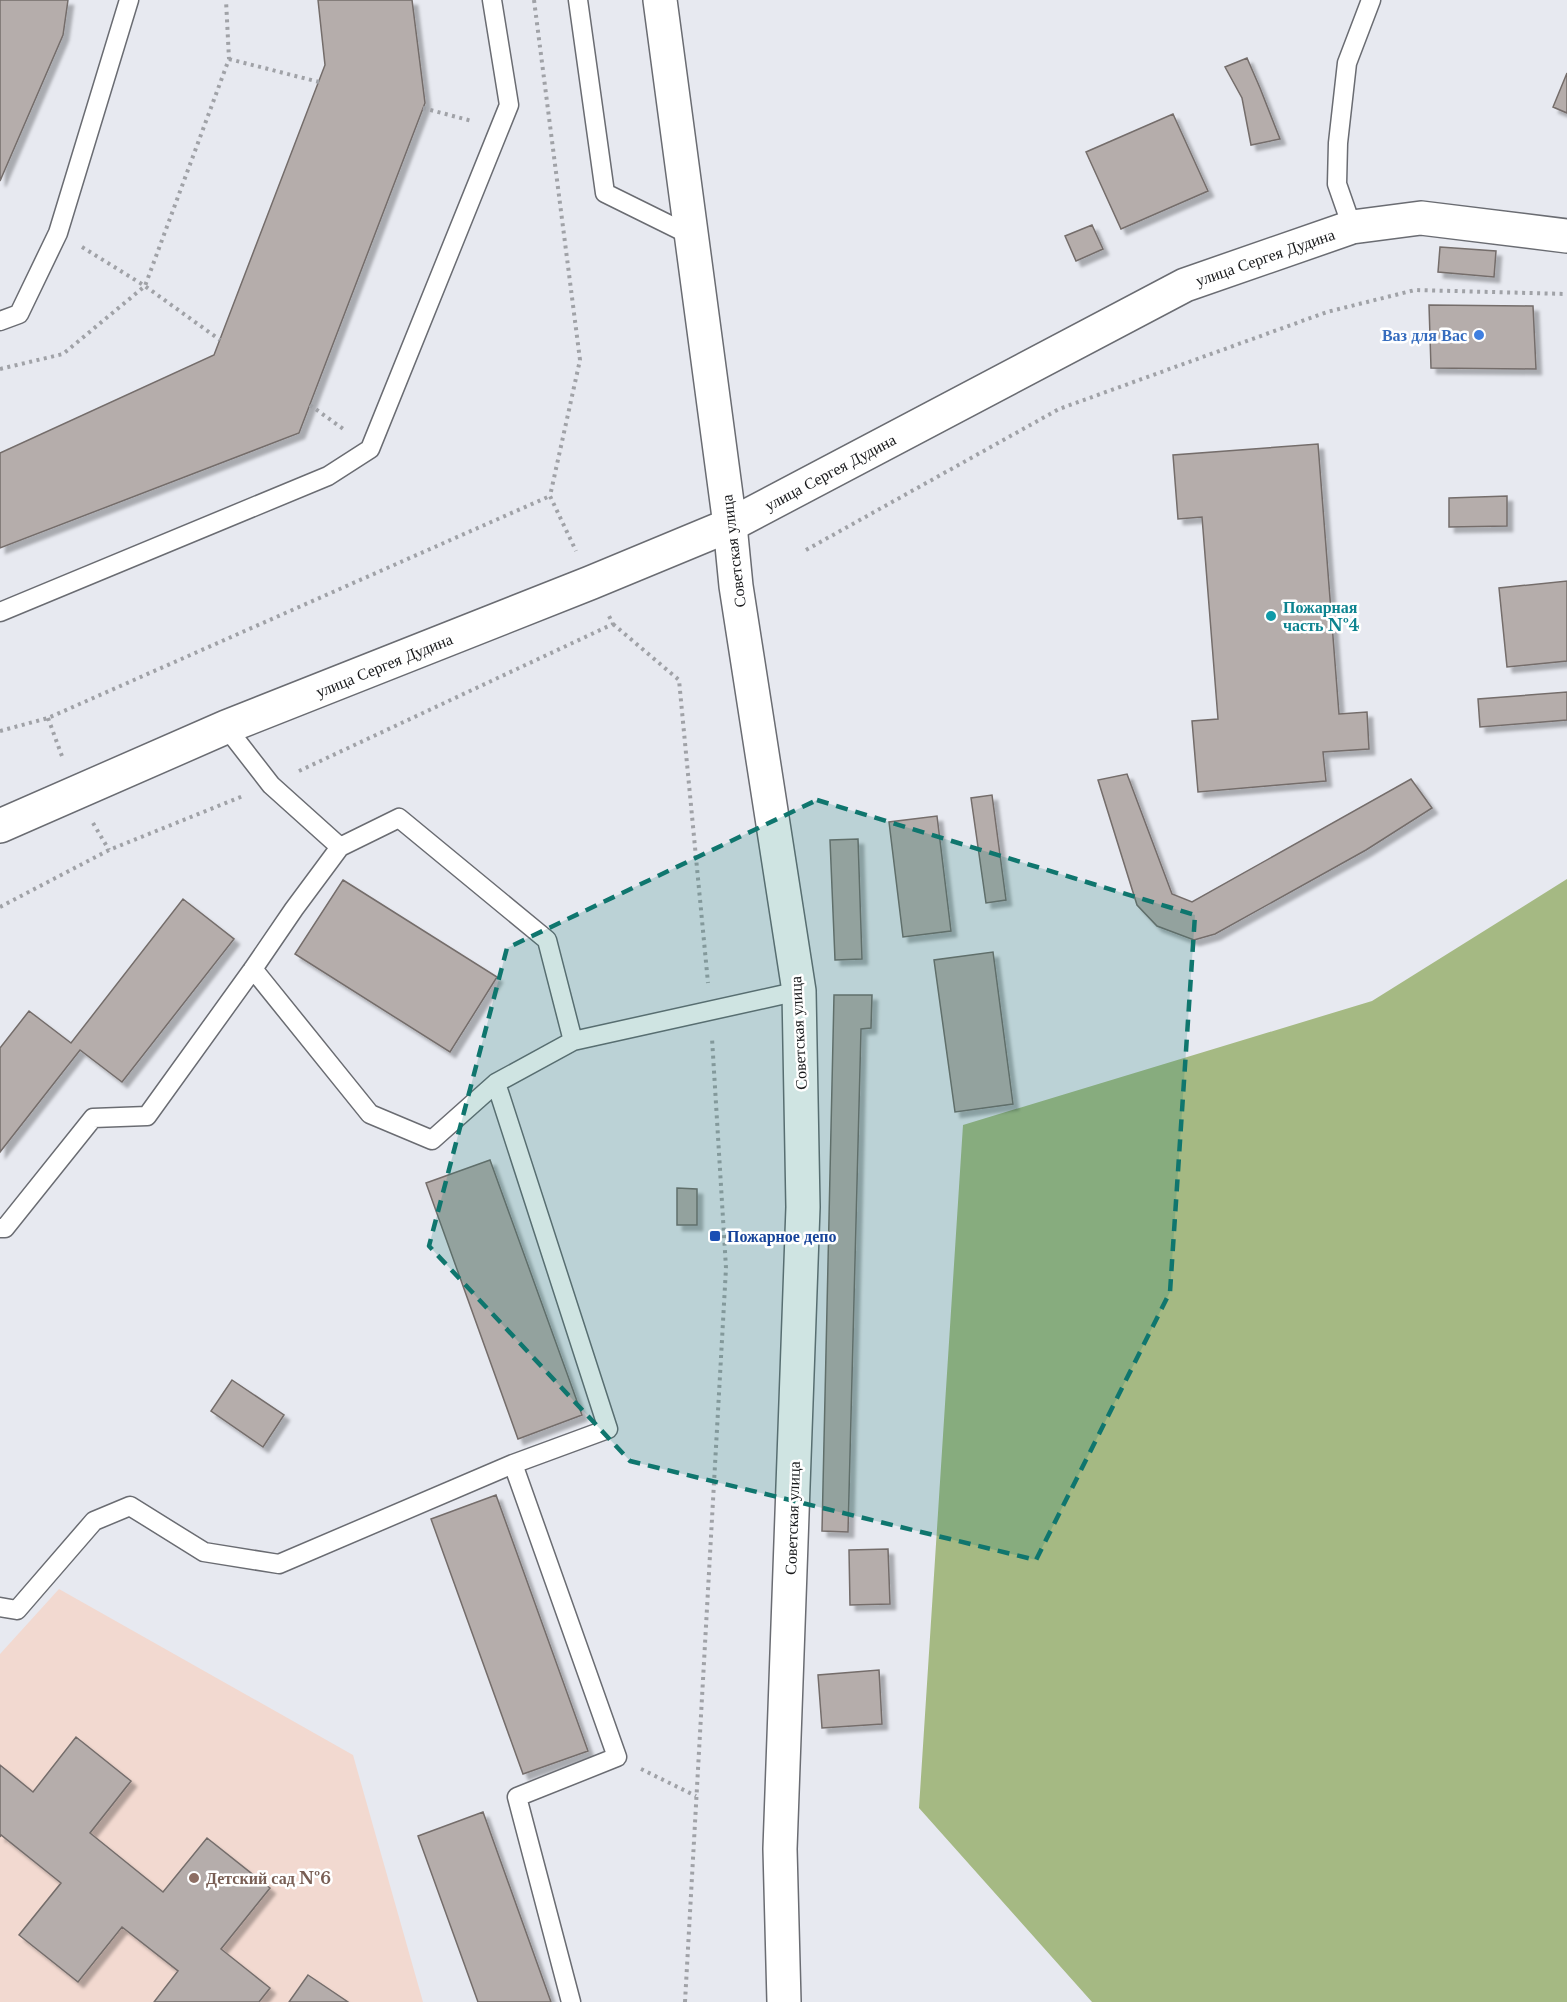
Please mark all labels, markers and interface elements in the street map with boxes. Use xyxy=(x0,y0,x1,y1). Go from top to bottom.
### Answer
street label: улица Сергея Дудина xyxy=(1193,224,1337,290)
place label: Ваз для Вас xyxy=(1382,325,1467,345)
marker: Ваз для Вас xyxy=(1472,328,1486,342)
street label: улица Сергея Дудина xyxy=(761,429,899,515)
street label: Советская улица xyxy=(716,493,750,609)
place label: Пожарная часть №4 xyxy=(1283,597,1360,635)
marker: Пожарная часть №4 xyxy=(1264,609,1278,623)
street label: улица Сергея Дудина xyxy=(313,628,455,702)
street label: Советская улица xyxy=(785,976,811,1090)
place label: Пожарное депо xyxy=(727,1226,837,1246)
marker: Пожарное депо xyxy=(708,1229,722,1243)
street label: Советская улица xyxy=(780,1461,804,1575)
place label: Детский сад №6 xyxy=(206,1868,331,1888)
marker: Детский сад №6 xyxy=(187,1871,201,1885)

